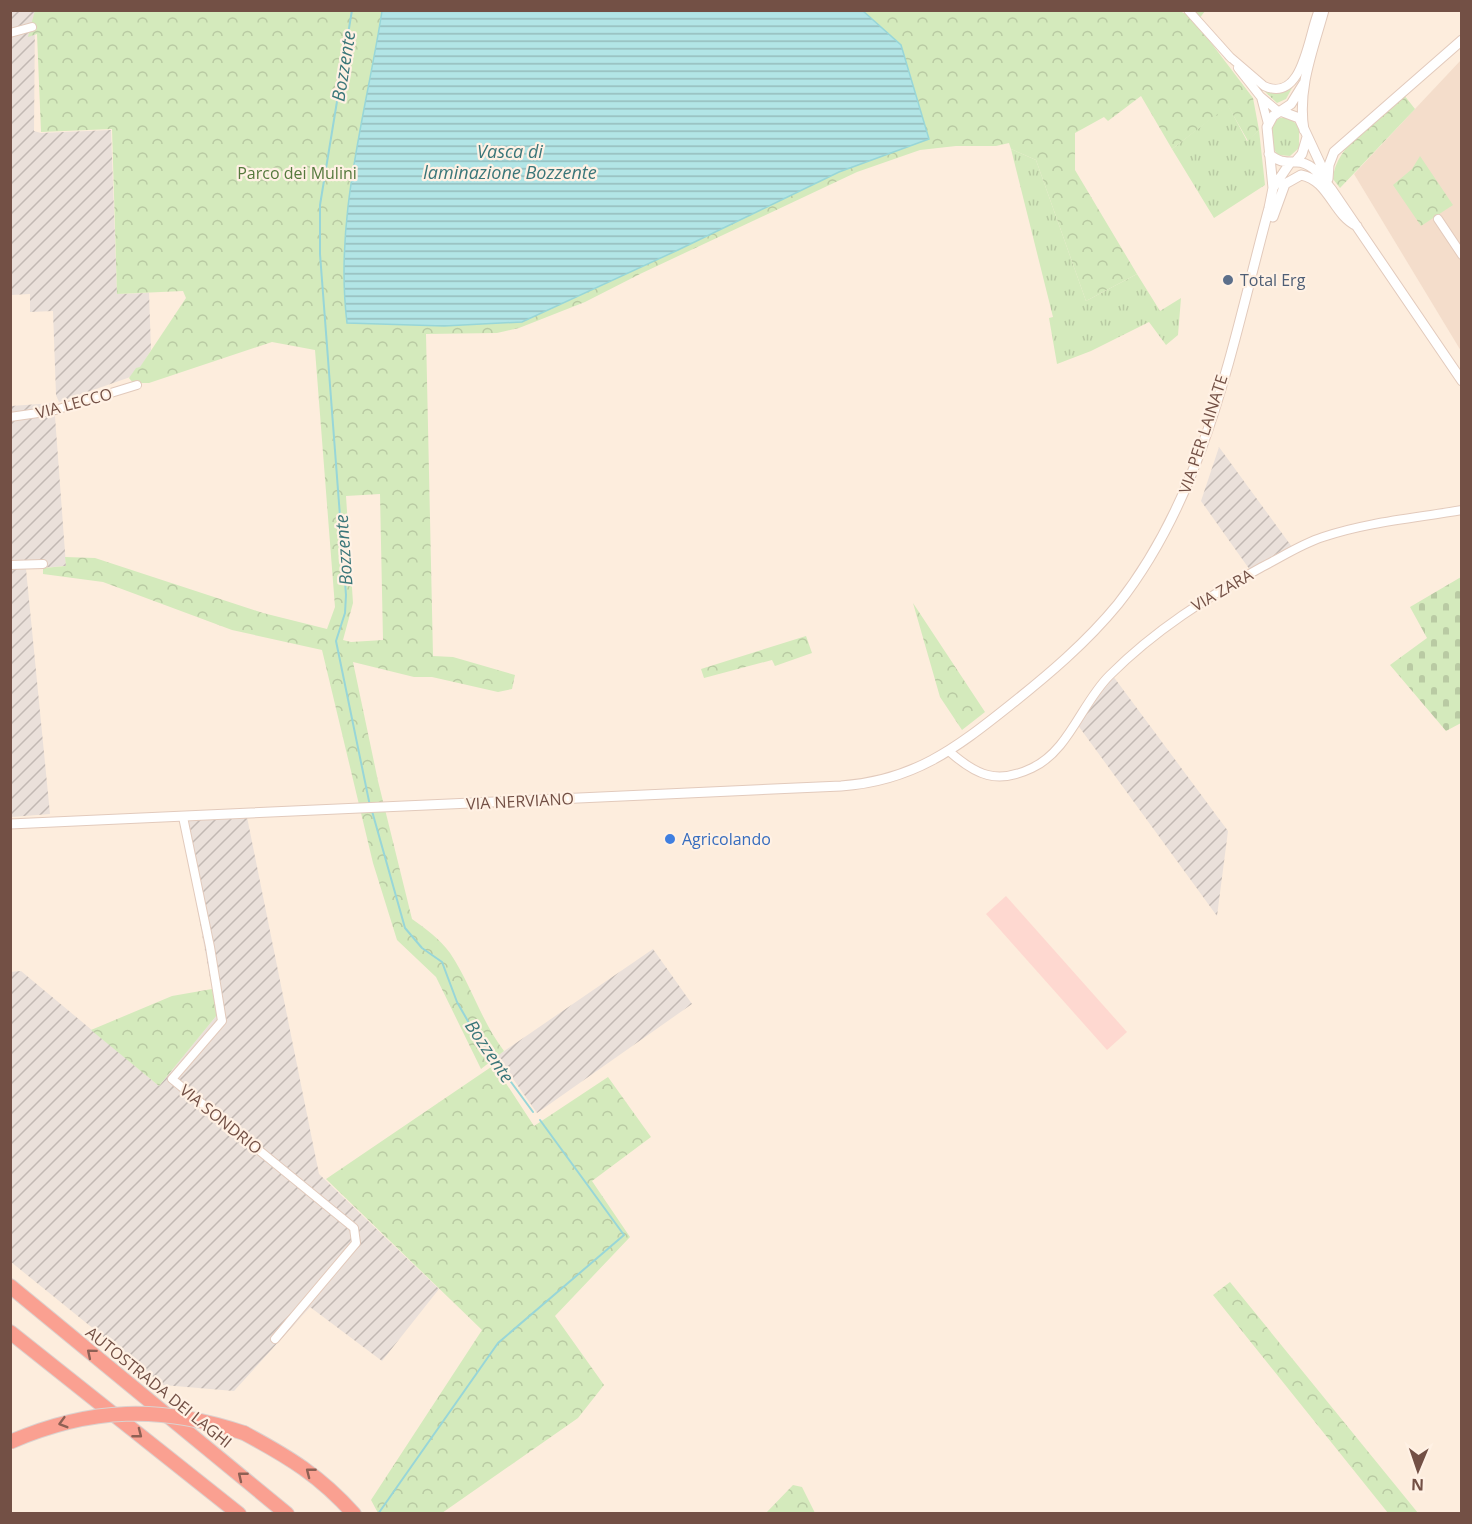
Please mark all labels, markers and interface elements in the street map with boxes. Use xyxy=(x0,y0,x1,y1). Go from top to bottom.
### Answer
water label: Bozzente xyxy=(326,29,360,103)
water label: Vasca di laminazione Bozzente xyxy=(423,139,597,184)
park label: Parco dei Mulini xyxy=(237,162,357,184)
place label: Total Erg xyxy=(1240,269,1306,291)
marker: Total Erg xyxy=(1221,273,1235,287)
street label: VIA PER LAINATE xyxy=(1173,372,1233,496)
street label: VIA LECCO xyxy=(33,382,115,424)
water label: Bozzente xyxy=(329,514,357,586)
street label: VIA ZARA xyxy=(1187,563,1258,616)
street label: VIA NERVIANO xyxy=(466,787,574,815)
place label: Agricolando xyxy=(682,828,771,850)
marker: Agricolando xyxy=(663,832,677,846)
water label: Bozzente xyxy=(460,1015,520,1087)
street label: VIA SONDRIO xyxy=(175,1079,267,1159)
street label: AUTOSTRADA DEI LAGHI xyxy=(81,1321,237,1453)
one-way arrow xyxy=(87,1349,98,1360)
one-way arrow xyxy=(58,1416,69,1428)
one-way arrow xyxy=(131,1427,142,1438)
north arrow xyxy=(1388,1440,1448,1500)
one-way arrow xyxy=(306,1469,317,1480)
one-way arrow xyxy=(238,1473,249,1484)
text: N xyxy=(1411,1474,1424,1496)

